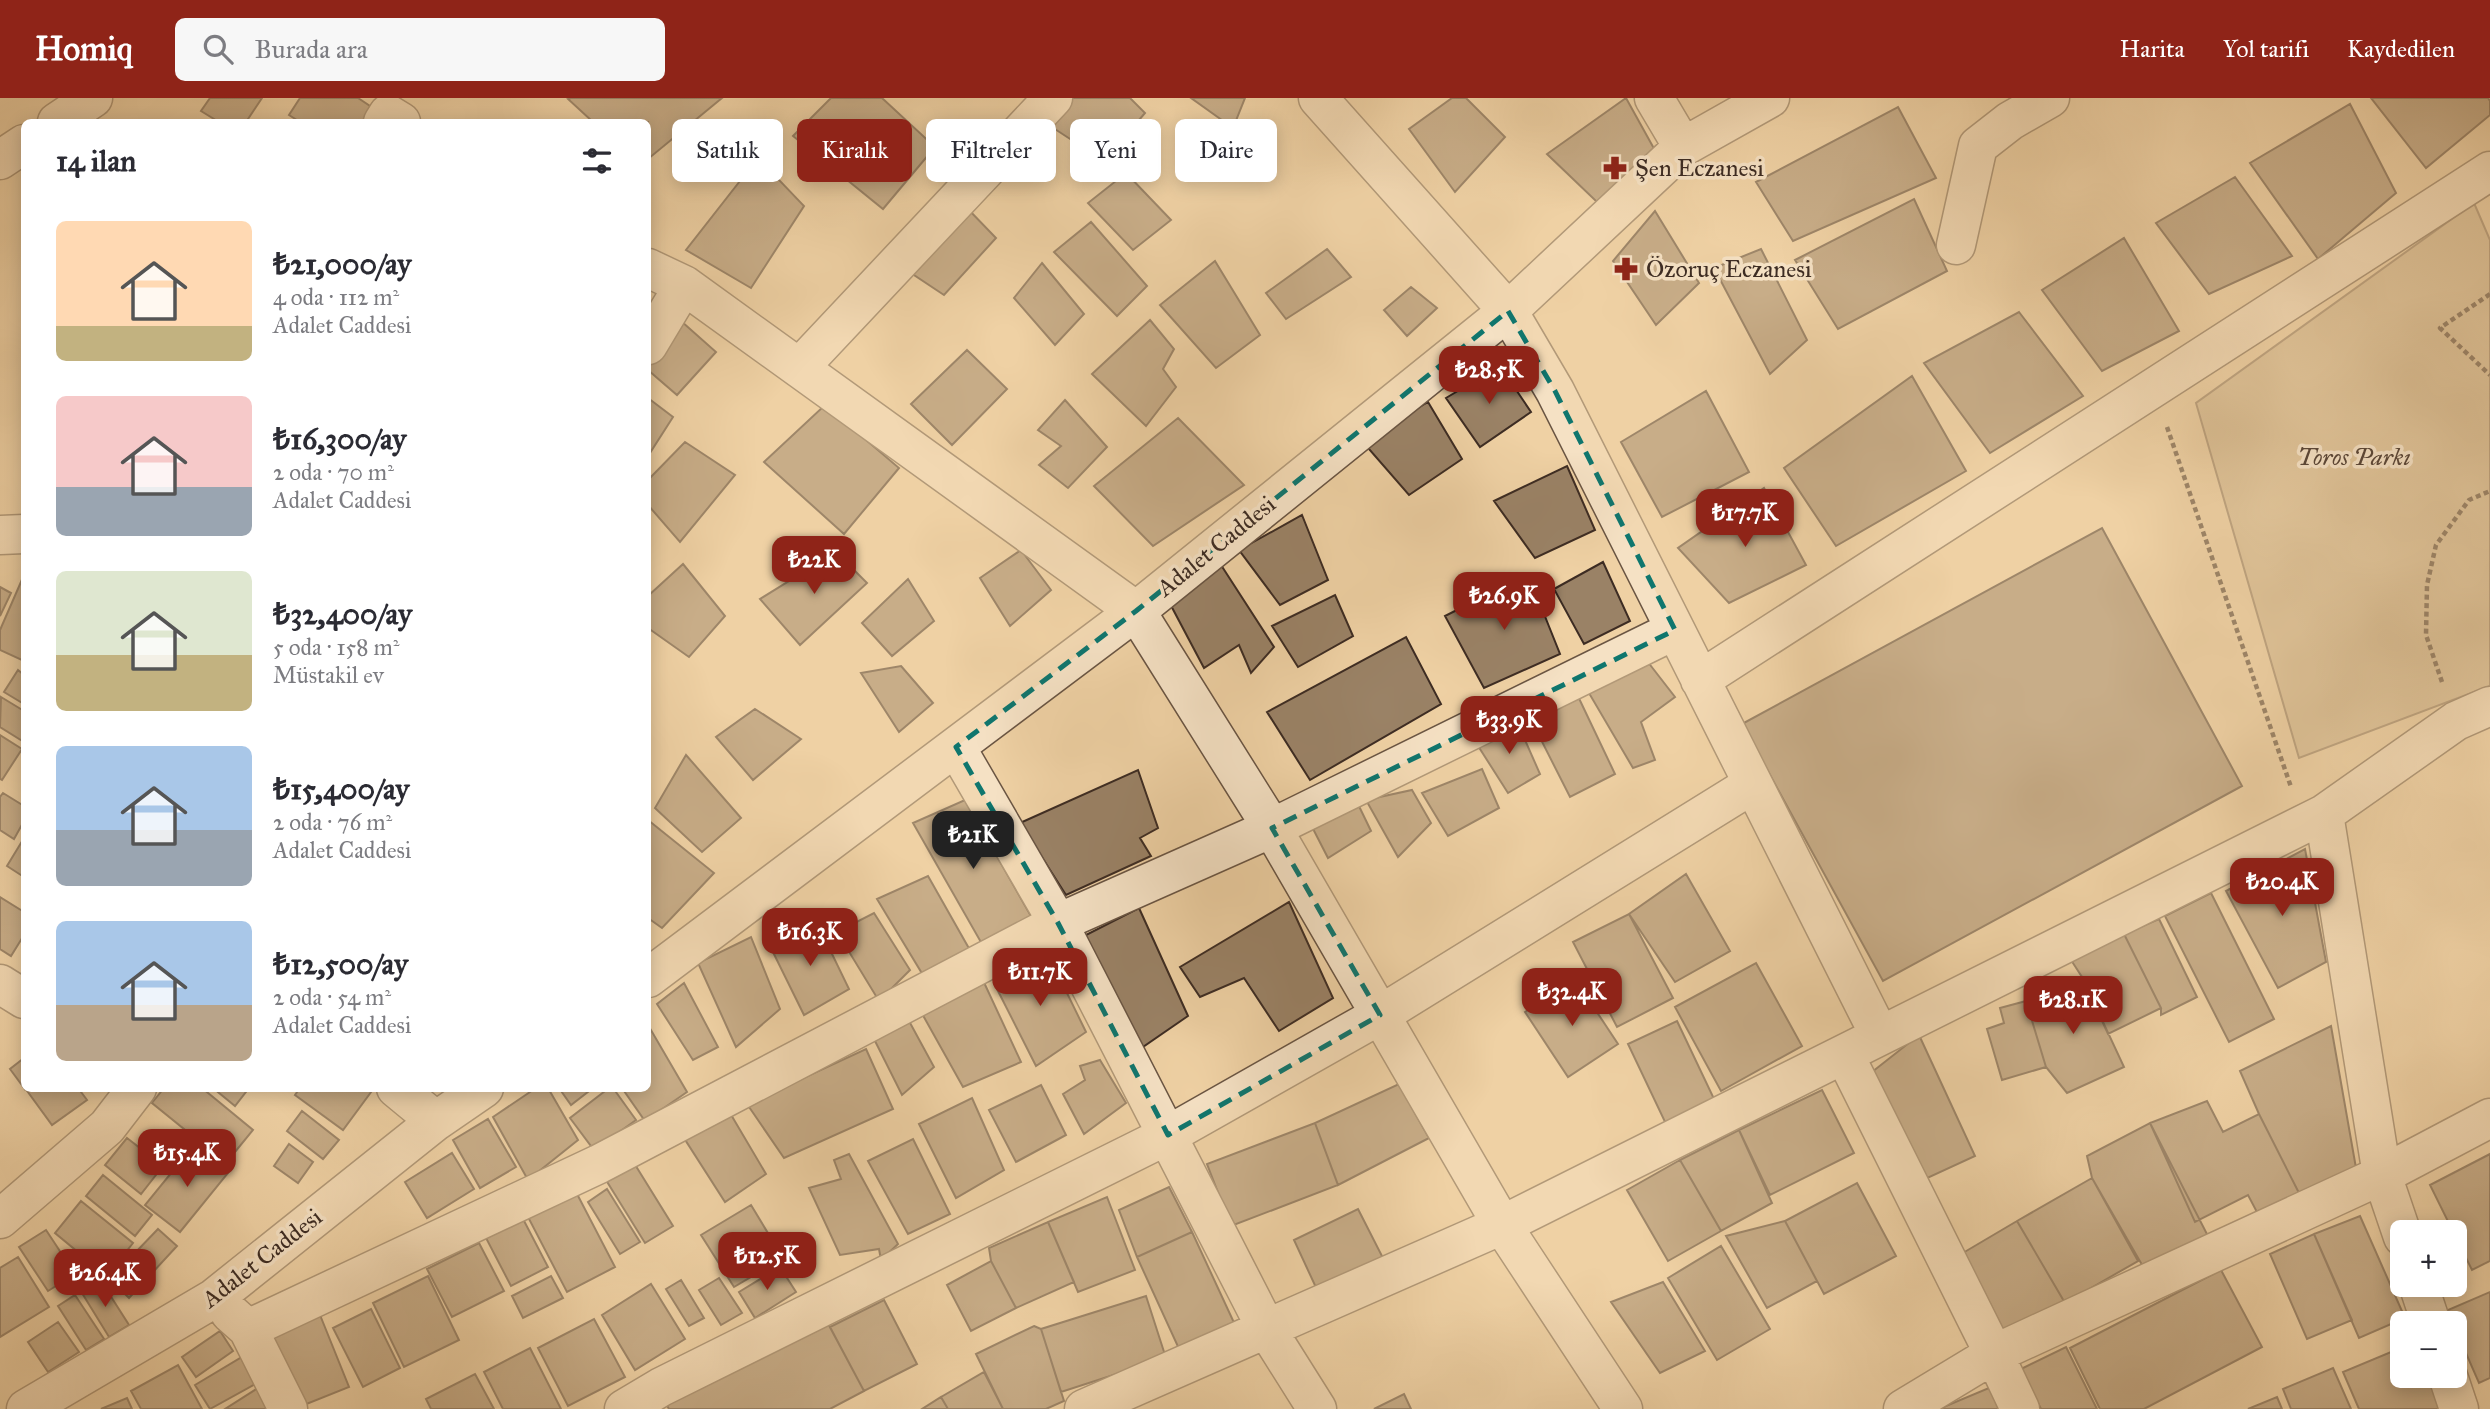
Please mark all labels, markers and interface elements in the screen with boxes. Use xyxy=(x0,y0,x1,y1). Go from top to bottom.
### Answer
search box xyxy=(175,18,665,81)
text: Homiq xyxy=(35,29,133,69)
icon: search xyxy=(199,30,237,68)
text: Burada ara xyxy=(255,33,368,65)
text: Harita xyxy=(2120,34,2185,64)
text: Yol tarifi xyxy=(2223,34,2309,64)
text: Kaydedilen xyxy=(2347,34,2455,64)
chip: Satılık xyxy=(672,119,783,182)
chip: Kiralık xyxy=(797,119,912,182)
chip: Filtreler xyxy=(926,119,1056,182)
chip: Yeni xyxy=(1070,119,1161,182)
chip: Daire xyxy=(1175,119,1277,182)
icon: filters xyxy=(578,142,616,180)
text: 14 ilan xyxy=(56,143,136,179)
place label: Şen Eczanesi xyxy=(1635,153,1764,183)
pharmacy icon: Şen Eczanesi xyxy=(1601,154,1629,182)
text: ₺21,000/ay xyxy=(273,246,411,282)
icon: home xyxy=(112,249,196,333)
place label: Özoruç Eczanesi xyxy=(1646,254,1812,284)
pharmacy icon: Özoruç Eczanesi xyxy=(1612,255,1640,283)
text: 4 oda · 112 m² xyxy=(273,283,399,311)
text: Adalet Caddesi xyxy=(273,311,411,339)
pin: ₺28.5K xyxy=(1432,346,1546,406)
text: ₺28.5K xyxy=(1455,355,1523,383)
text: ₺16,300/ay xyxy=(273,421,406,457)
icon: home xyxy=(112,424,196,508)
park label: Toros Parkı xyxy=(2298,442,2410,472)
text: 2 oda · 70 m² xyxy=(273,458,394,486)
text: Adalet Caddesi xyxy=(273,486,411,514)
street label: Adalet Caddesi xyxy=(1150,489,1282,604)
pin: ₺17.7K xyxy=(1688,490,1802,549)
text: ₺17.7K xyxy=(1712,498,1778,526)
pin: ₺22K xyxy=(773,536,855,596)
text: ₺22K xyxy=(788,545,840,573)
pin: ₺26.9K xyxy=(1447,573,1561,632)
text: ₺26.9K xyxy=(1469,581,1539,609)
text: ₺32,400/ay xyxy=(273,596,412,632)
icon: home xyxy=(112,599,196,683)
text: 5 oda · 158 m² xyxy=(273,633,399,661)
text: Müstakil ev xyxy=(273,661,384,689)
pin: ₺33.9K xyxy=(1452,696,1566,756)
text: ₺33.9K xyxy=(1476,705,1542,733)
text: ₺15,400/ay xyxy=(273,771,409,807)
icon: home xyxy=(112,774,196,858)
text: 2 oda · 76 m² xyxy=(273,808,392,836)
pin: ₺21K xyxy=(932,812,1014,871)
text: ₺21K xyxy=(948,820,998,848)
text: Adalet Caddesi xyxy=(273,836,411,864)
pin: ₺20.4K xyxy=(2225,858,2339,918)
text: ₺20.4K xyxy=(2246,867,2318,895)
pin: ₺16.3K xyxy=(753,908,867,968)
text: ₺16.3K xyxy=(778,917,842,945)
text: ₺12,500/ay xyxy=(273,946,408,982)
pin: ₺11.7K xyxy=(983,948,1097,1008)
icon: home xyxy=(112,949,196,1033)
text: ₺11.7K xyxy=(1008,957,1072,985)
pin: ₺32.4K xyxy=(1515,968,1629,1028)
pin: ₺28.1K xyxy=(2016,976,2130,1036)
text: ₺32.4K xyxy=(1538,977,1606,1005)
text: 2 oda · 54 m² xyxy=(273,983,391,1011)
text: ₺28.1K xyxy=(2040,985,2106,1013)
text: Adalet Caddesi xyxy=(273,1011,411,1039)
pin: ₺15.4K xyxy=(130,1130,244,1189)
text: ₺15.4K xyxy=(154,1138,220,1166)
street label: Adalet Caddesi xyxy=(195,1202,328,1315)
map controls xyxy=(2390,1220,2467,1388)
button: + xyxy=(2390,1220,2467,1297)
pin: ₺12.5K xyxy=(710,1232,824,1292)
text: ₺12.5K xyxy=(734,1241,800,1269)
pin: ₺26.4K xyxy=(48,1250,162,1309)
text: ₺26.4K xyxy=(70,1258,140,1286)
button: − xyxy=(2390,1311,2467,1388)

